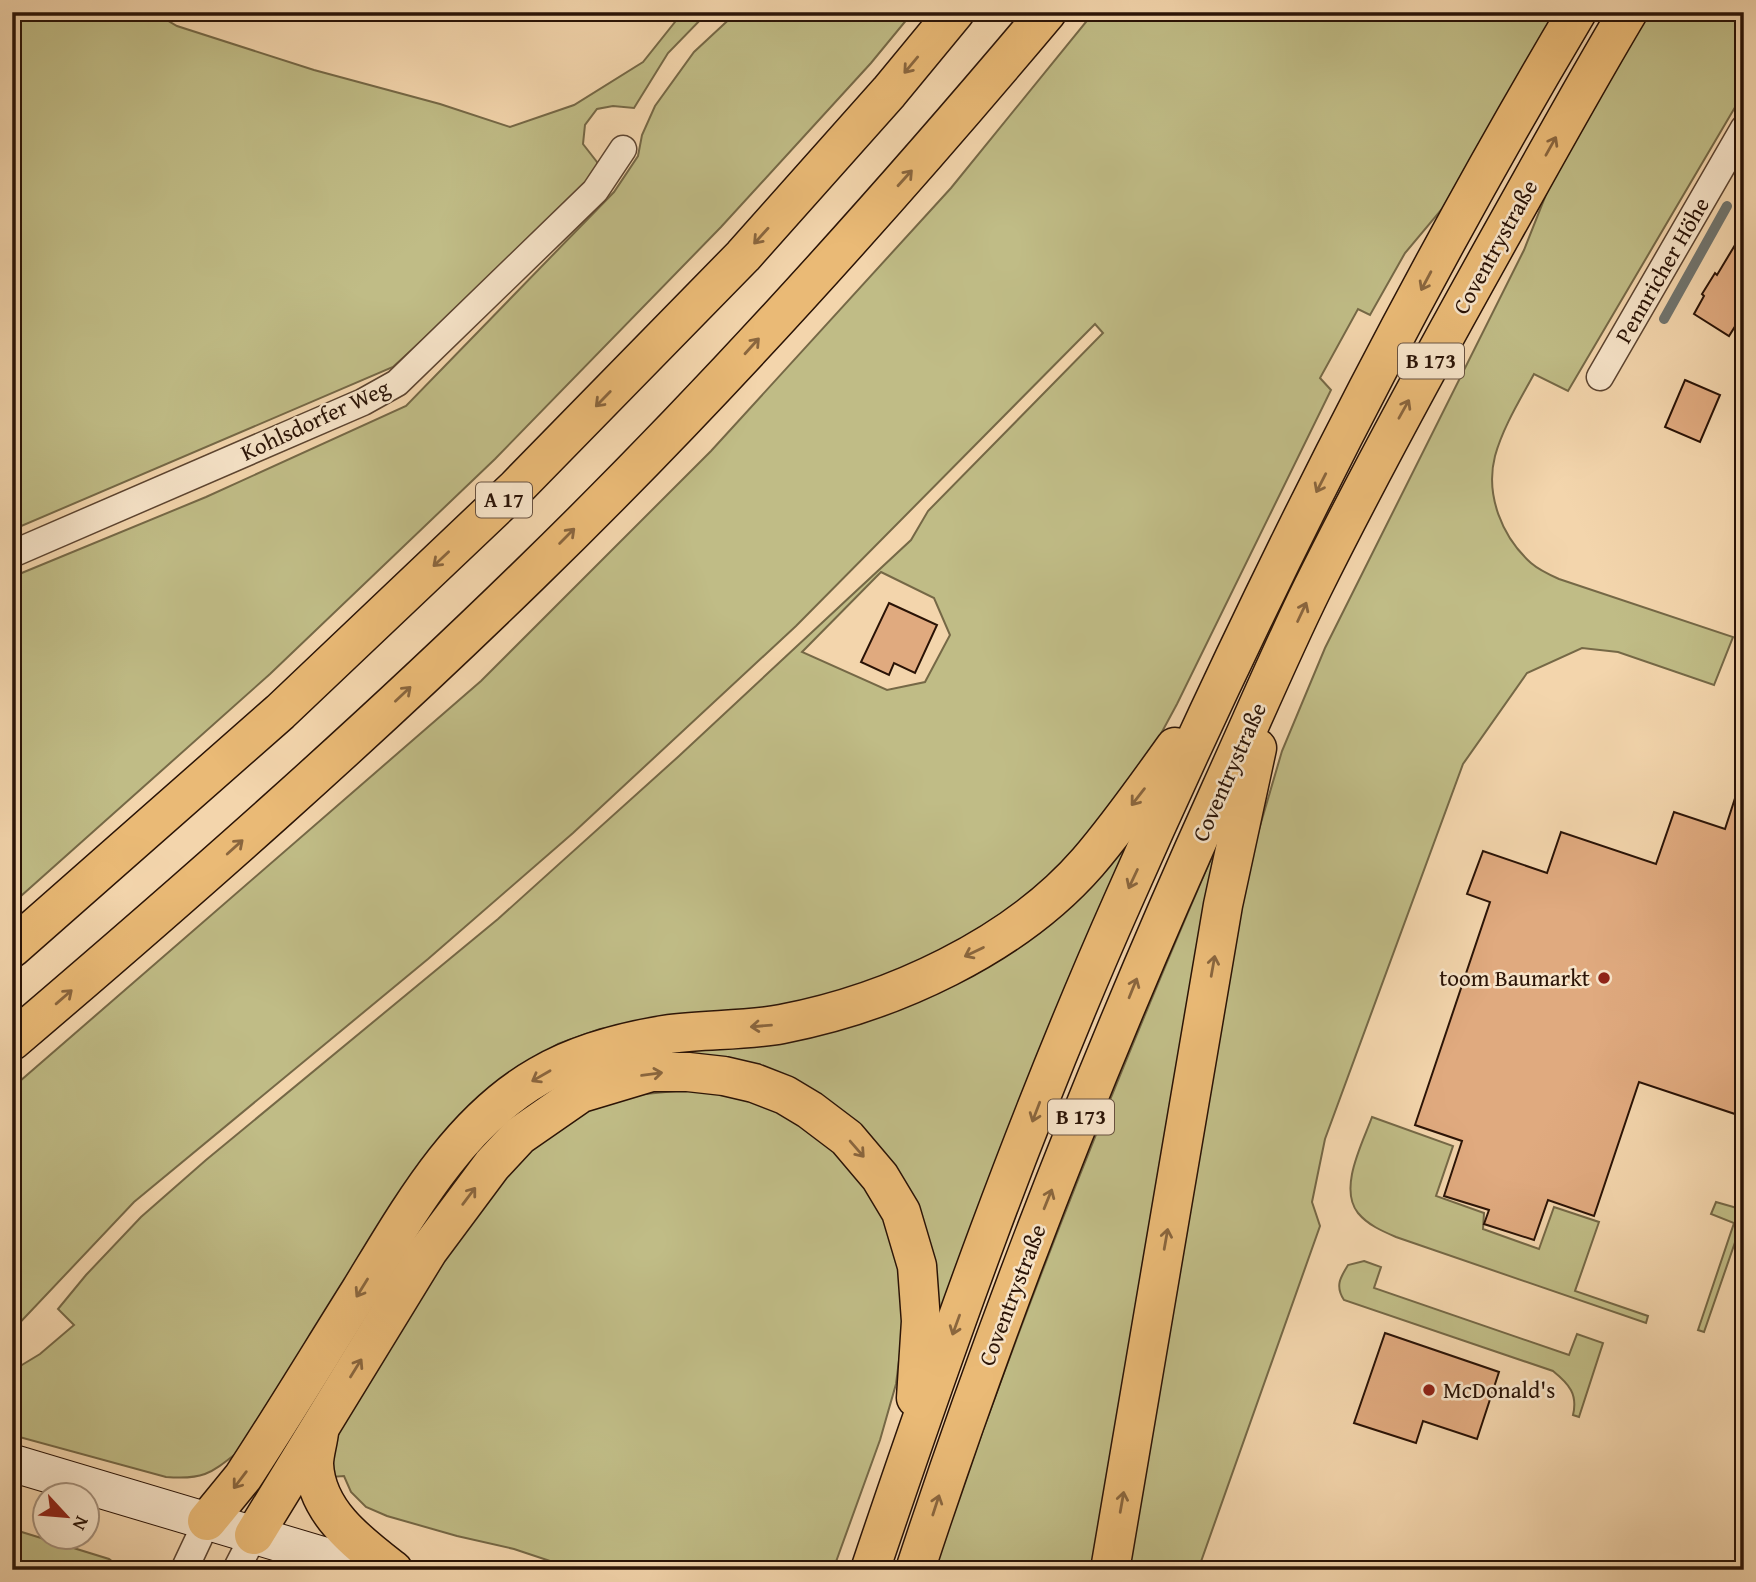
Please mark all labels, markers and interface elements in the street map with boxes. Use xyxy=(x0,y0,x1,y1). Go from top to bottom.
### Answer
one-way arrow xyxy=(903,55,919,73)
one-way arrow xyxy=(1544,137,1558,157)
one-way arrow xyxy=(897,170,914,187)
street label: Coventrystraße xyxy=(1444,174,1545,320)
street label: Pennricher Höhe xyxy=(1606,191,1717,349)
one-way arrow xyxy=(753,226,769,244)
one-way arrow xyxy=(1419,270,1432,291)
one-way arrow xyxy=(744,337,760,355)
road number: B 173 xyxy=(1398,344,1464,378)
street label: Kohlsdorfer Weg xyxy=(235,370,395,469)
one-way arrow xyxy=(595,390,612,407)
one-way arrow xyxy=(1398,399,1411,420)
one-way arrow xyxy=(1313,472,1327,493)
road number: A 17 xyxy=(476,482,532,518)
one-way arrow xyxy=(559,528,576,545)
one-way arrow xyxy=(432,551,450,567)
one-way arrow xyxy=(1295,602,1309,623)
one-way arrow xyxy=(394,685,411,702)
street label: Coventrystraße xyxy=(1183,697,1274,847)
one-way arrow xyxy=(1130,788,1145,806)
one-way arrow xyxy=(226,839,244,855)
one-way arrow xyxy=(1126,868,1139,890)
one-way arrow xyxy=(964,946,985,960)
one-way arrow xyxy=(1206,955,1220,978)
place label: toom Baumarkt xyxy=(1439,961,1590,994)
marker: toom Baumarkt xyxy=(1596,970,1612,986)
one-way arrow xyxy=(1128,978,1141,1000)
one-way arrow xyxy=(55,989,73,1005)
one-way arrow xyxy=(750,1020,772,1033)
one-way arrow xyxy=(640,1067,663,1080)
one-way arrow xyxy=(531,1069,551,1083)
road number: B 173 xyxy=(1048,1100,1114,1134)
one-way arrow xyxy=(1029,1101,1042,1123)
one-way arrow xyxy=(849,1140,865,1158)
one-way arrow xyxy=(461,1187,476,1206)
one-way arrow xyxy=(1043,1189,1056,1211)
street label: Coventrystraße xyxy=(969,1219,1054,1370)
one-way arrow xyxy=(1160,1228,1173,1251)
one-way arrow xyxy=(354,1278,369,1297)
one-way arrow xyxy=(948,1313,961,1335)
one-way arrow xyxy=(348,1359,363,1378)
place label: McDonald's xyxy=(1443,1373,1555,1406)
marker: McDonald's xyxy=(1421,1382,1437,1398)
one-way arrow xyxy=(232,1470,247,1488)
north arrow xyxy=(32,1480,102,1550)
one-way arrow xyxy=(1116,1492,1129,1514)
one-way arrow xyxy=(930,1494,943,1516)
text: N xyxy=(66,1512,97,1536)

